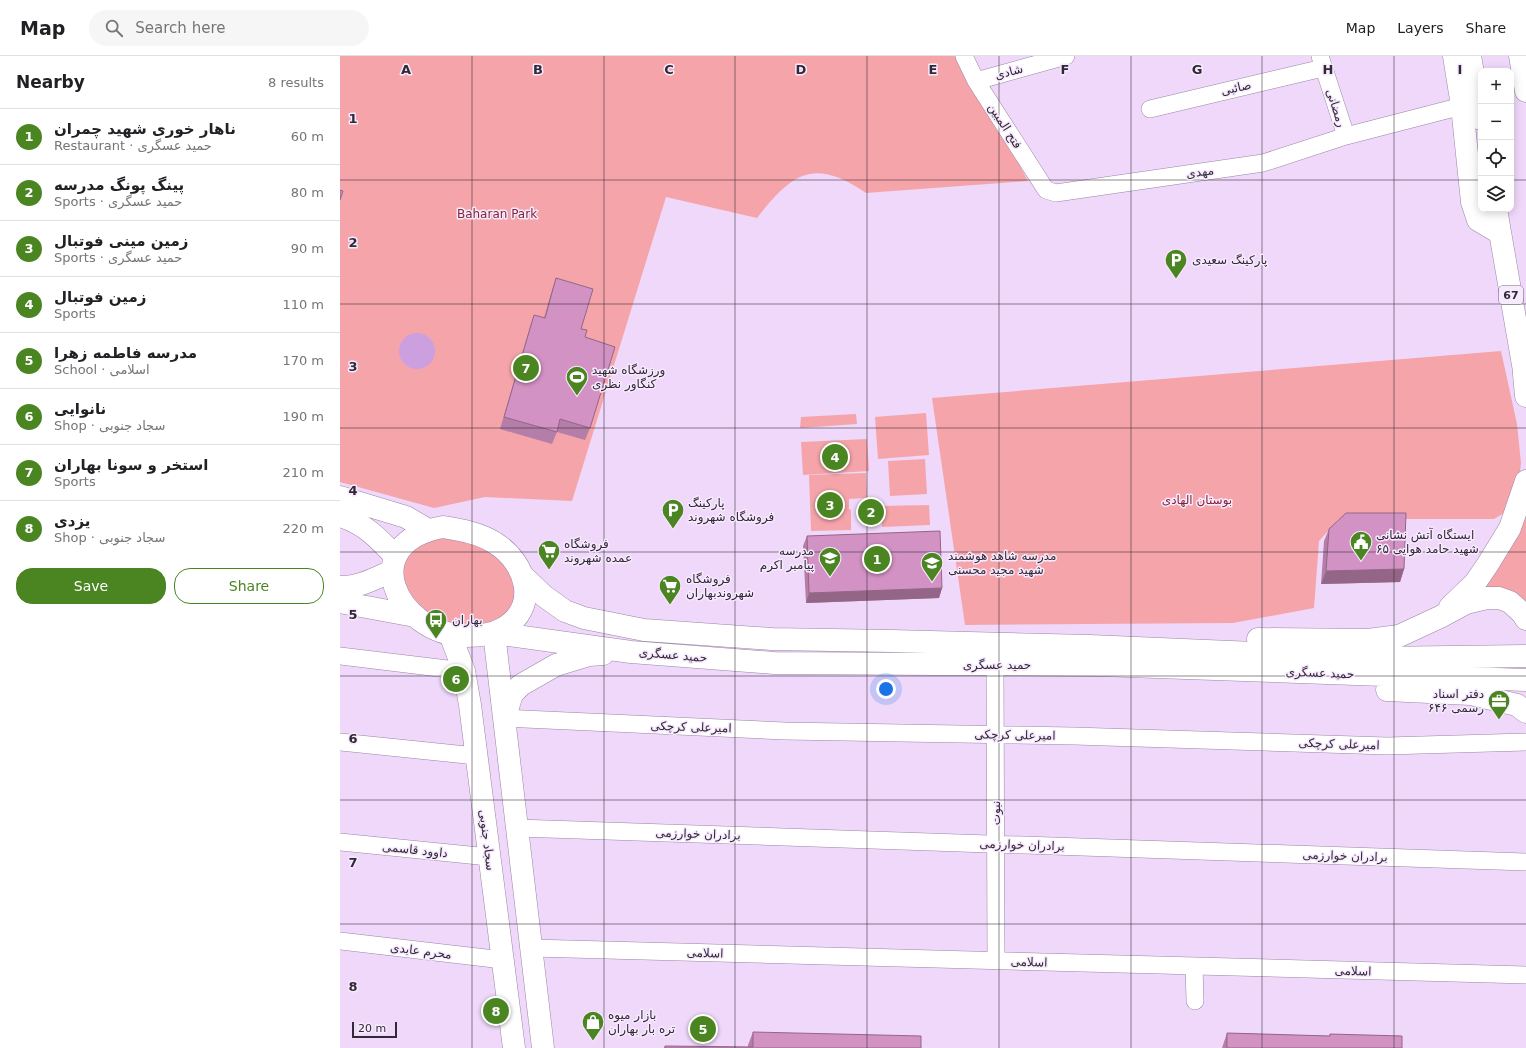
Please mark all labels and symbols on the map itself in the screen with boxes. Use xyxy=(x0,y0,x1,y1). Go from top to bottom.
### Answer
text: A xyxy=(401,62,411,77)
text: B xyxy=(533,62,543,77)
text: C xyxy=(664,62,674,77)
text: D xyxy=(796,62,807,77)
text: E xyxy=(929,62,937,77)
street label: شادی xyxy=(993,62,1025,82)
text: F xyxy=(1061,62,1069,77)
text: G xyxy=(1192,62,1202,77)
text: H xyxy=(1323,62,1333,77)
text: I xyxy=(1458,62,1462,77)
street label: صائبی xyxy=(1219,78,1253,98)
street label: رمضانی xyxy=(1322,87,1349,130)
street label: فتح المبین xyxy=(984,101,1025,152)
text: 1 xyxy=(348,111,358,126)
street label: مهدی xyxy=(1185,163,1215,181)
park label: Baharan Park xyxy=(457,207,537,221)
text: 2 xyxy=(348,235,358,250)
parking icon: پارکینگ سعیدی xyxy=(1163,247,1189,280)
place label: پارکینگ سعیدی xyxy=(1192,253,1267,268)
road number: 67 xyxy=(1499,286,1523,304)
pin: 7 xyxy=(513,353,539,383)
text: 3 xyxy=(348,359,358,374)
place label: ورزشگاه شهید کنگاور نظری xyxy=(592,363,665,392)
sports icon: ورزشگاه شهید کنگاور نظری xyxy=(564,364,590,397)
pin: 4 xyxy=(822,442,848,472)
text: 4 xyxy=(348,483,358,498)
pin: 3 xyxy=(817,490,843,520)
park label: بوستان الهادی xyxy=(1162,493,1232,508)
place label: پارکینگ فروشگاه شهروند xyxy=(688,496,774,525)
parking icon: پارکینگ فروشگاه شهروند xyxy=(660,497,686,530)
pin: 2 xyxy=(858,497,884,527)
place label: ایستگاه آتش نشانی ۶۵ شهید حامد هوایی xyxy=(1376,527,1479,557)
public building icon: ایستگاه آتش نشانی ۶۵ شهید حامد هوایی xyxy=(1348,529,1374,562)
place label: فروشگاه عمده شهروند xyxy=(564,537,632,566)
supermarket icon: فروشگاه عمده شهروند xyxy=(536,538,562,571)
place label: مدرسه پیامبر اکرم xyxy=(760,544,814,573)
pin: 1 xyxy=(864,544,890,574)
school or university icon: مدرسه پیامبر اکرم xyxy=(817,545,843,578)
place label: مدرسه شاهد هوشمند شهید مجید محسنی xyxy=(948,549,1056,577)
school or university icon: مدرسه شاهد هوشمند شهید مجید محسنی xyxy=(919,550,945,583)
place label: فروشگاه شهروندبهاران xyxy=(686,572,754,601)
supermarket icon: فروشگاه شهروندبهاران xyxy=(657,573,683,606)
text: 5 xyxy=(348,607,358,622)
bus stop icon: بهاران xyxy=(423,607,449,640)
place label: بهاران xyxy=(452,613,482,628)
street label: حمید عسگری xyxy=(638,645,708,666)
street label: حمید عسگری xyxy=(963,658,1031,673)
pin: 6 xyxy=(443,664,469,694)
street label: حمید عسگری xyxy=(1285,665,1355,682)
your location xyxy=(876,679,896,699)
place label: دفتر اسناد رسمی ۶۴۶ xyxy=(1428,687,1484,716)
office icon: دفتر اسناد رسمی ۶۴۶ xyxy=(1486,688,1512,721)
street label: امیرعلی کرچکی xyxy=(650,719,732,736)
street label: امیرعلی کرچکی xyxy=(974,727,1056,744)
text: 6 xyxy=(348,731,358,746)
street label: امیرعلی کرچکی xyxy=(1298,736,1380,753)
street label: نبوت xyxy=(989,801,1004,825)
street label: سجاد جنوبی xyxy=(475,809,498,871)
street label: برادران خوارزمی xyxy=(655,826,741,843)
street label: برادران خوارزمی xyxy=(979,837,1065,854)
street label: داوود قاسمی xyxy=(381,840,448,861)
street label: برادران خوارزمی xyxy=(1302,848,1388,865)
text: 7 xyxy=(348,855,358,870)
street label: محرم عابدی xyxy=(389,940,453,963)
street label: اسلامی xyxy=(686,945,724,961)
street label: اسلامی xyxy=(1010,954,1048,970)
street label: اسلامی xyxy=(1334,963,1372,979)
text: 8 xyxy=(348,979,358,994)
pin: 8 xyxy=(483,996,509,1026)
place label: بازار میوه تره بار بهاران xyxy=(608,1008,675,1037)
shop icon: بازار میوه تره بار بهاران xyxy=(580,1009,606,1042)
pin: 5 xyxy=(690,1014,716,1044)
scale bar xyxy=(352,1020,397,1039)

